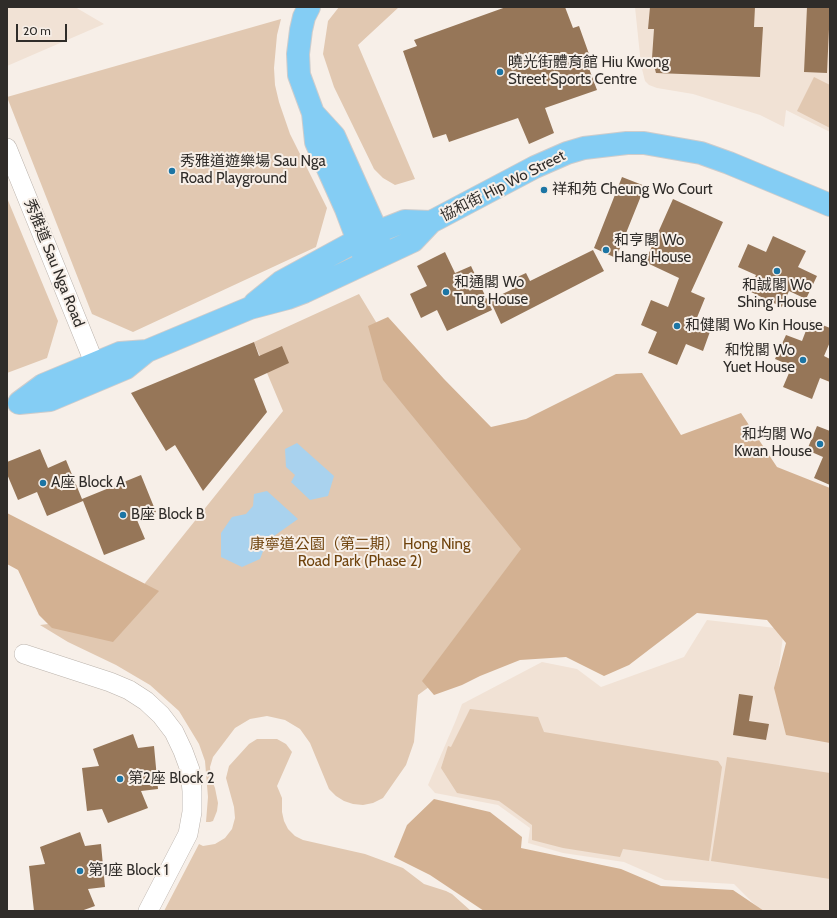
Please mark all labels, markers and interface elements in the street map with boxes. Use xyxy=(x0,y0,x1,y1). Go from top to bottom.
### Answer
scale bar xyxy=(18,16,69,42)
text: 20 m xyxy=(23,23,51,38)
place label: 曉光街體育館 Hiu Kwong Street Sports Centre xyxy=(508,54,669,89)
marker: 曉光街體育館 Hiu Kwong Street Sports Centre xyxy=(495,67,505,77)
street label: 協和街 Hip Wo Street xyxy=(438,147,568,225)
place label: 秀雅道遊樂場 Sau Nga Road Playground xyxy=(180,153,326,188)
marker: 秀雅道遊樂場 Sau Nga Road Playground xyxy=(167,166,177,176)
place label: 祥和苑 Cheung Wo Court xyxy=(552,181,713,199)
marker: 祥和苑 Cheung Wo Court xyxy=(539,185,549,195)
street label: 秀雅道 Sau Nga Road xyxy=(20,196,88,330)
place label: 和亨閣 Wo Hang House xyxy=(614,232,691,267)
marker: 和亨閣 Wo Hang House xyxy=(601,245,611,255)
marker: 和誠閣 Wo Shing House xyxy=(772,266,782,276)
place label: 和通閣 Wo Tung House xyxy=(454,274,528,309)
place label: 和誠閣 Wo Shing House xyxy=(737,277,817,312)
marker: 和通閣 Wo Tung House xyxy=(441,287,451,297)
place label: 和健閣 Wo Kin House xyxy=(685,317,823,335)
marker: 和健閣 Wo Kin House xyxy=(672,321,682,331)
place label: 和悅閣 Wo Yuet House xyxy=(723,342,795,377)
marker: 和悅閣 Wo Yuet House xyxy=(798,355,808,365)
place label: 和均閣 Wo Kwan House xyxy=(734,426,812,461)
marker: 和均閣 Wo Kwan House xyxy=(815,439,825,449)
place label: A座 Block A xyxy=(51,474,125,492)
marker: A座 Block A xyxy=(38,478,48,488)
place label: B座 Block B xyxy=(131,506,205,524)
marker: B座 Block B xyxy=(118,510,128,520)
park label: 康寧道公園（第二期） Hong Ning Road Park (Phase 2) xyxy=(250,536,470,571)
place label: 第2座 Block 2 xyxy=(128,770,215,788)
marker: 第2座 Block 2 xyxy=(115,774,125,784)
place label: 第1座 Block 1 xyxy=(88,862,169,880)
marker: 第1座 Block 1 xyxy=(75,866,85,876)

